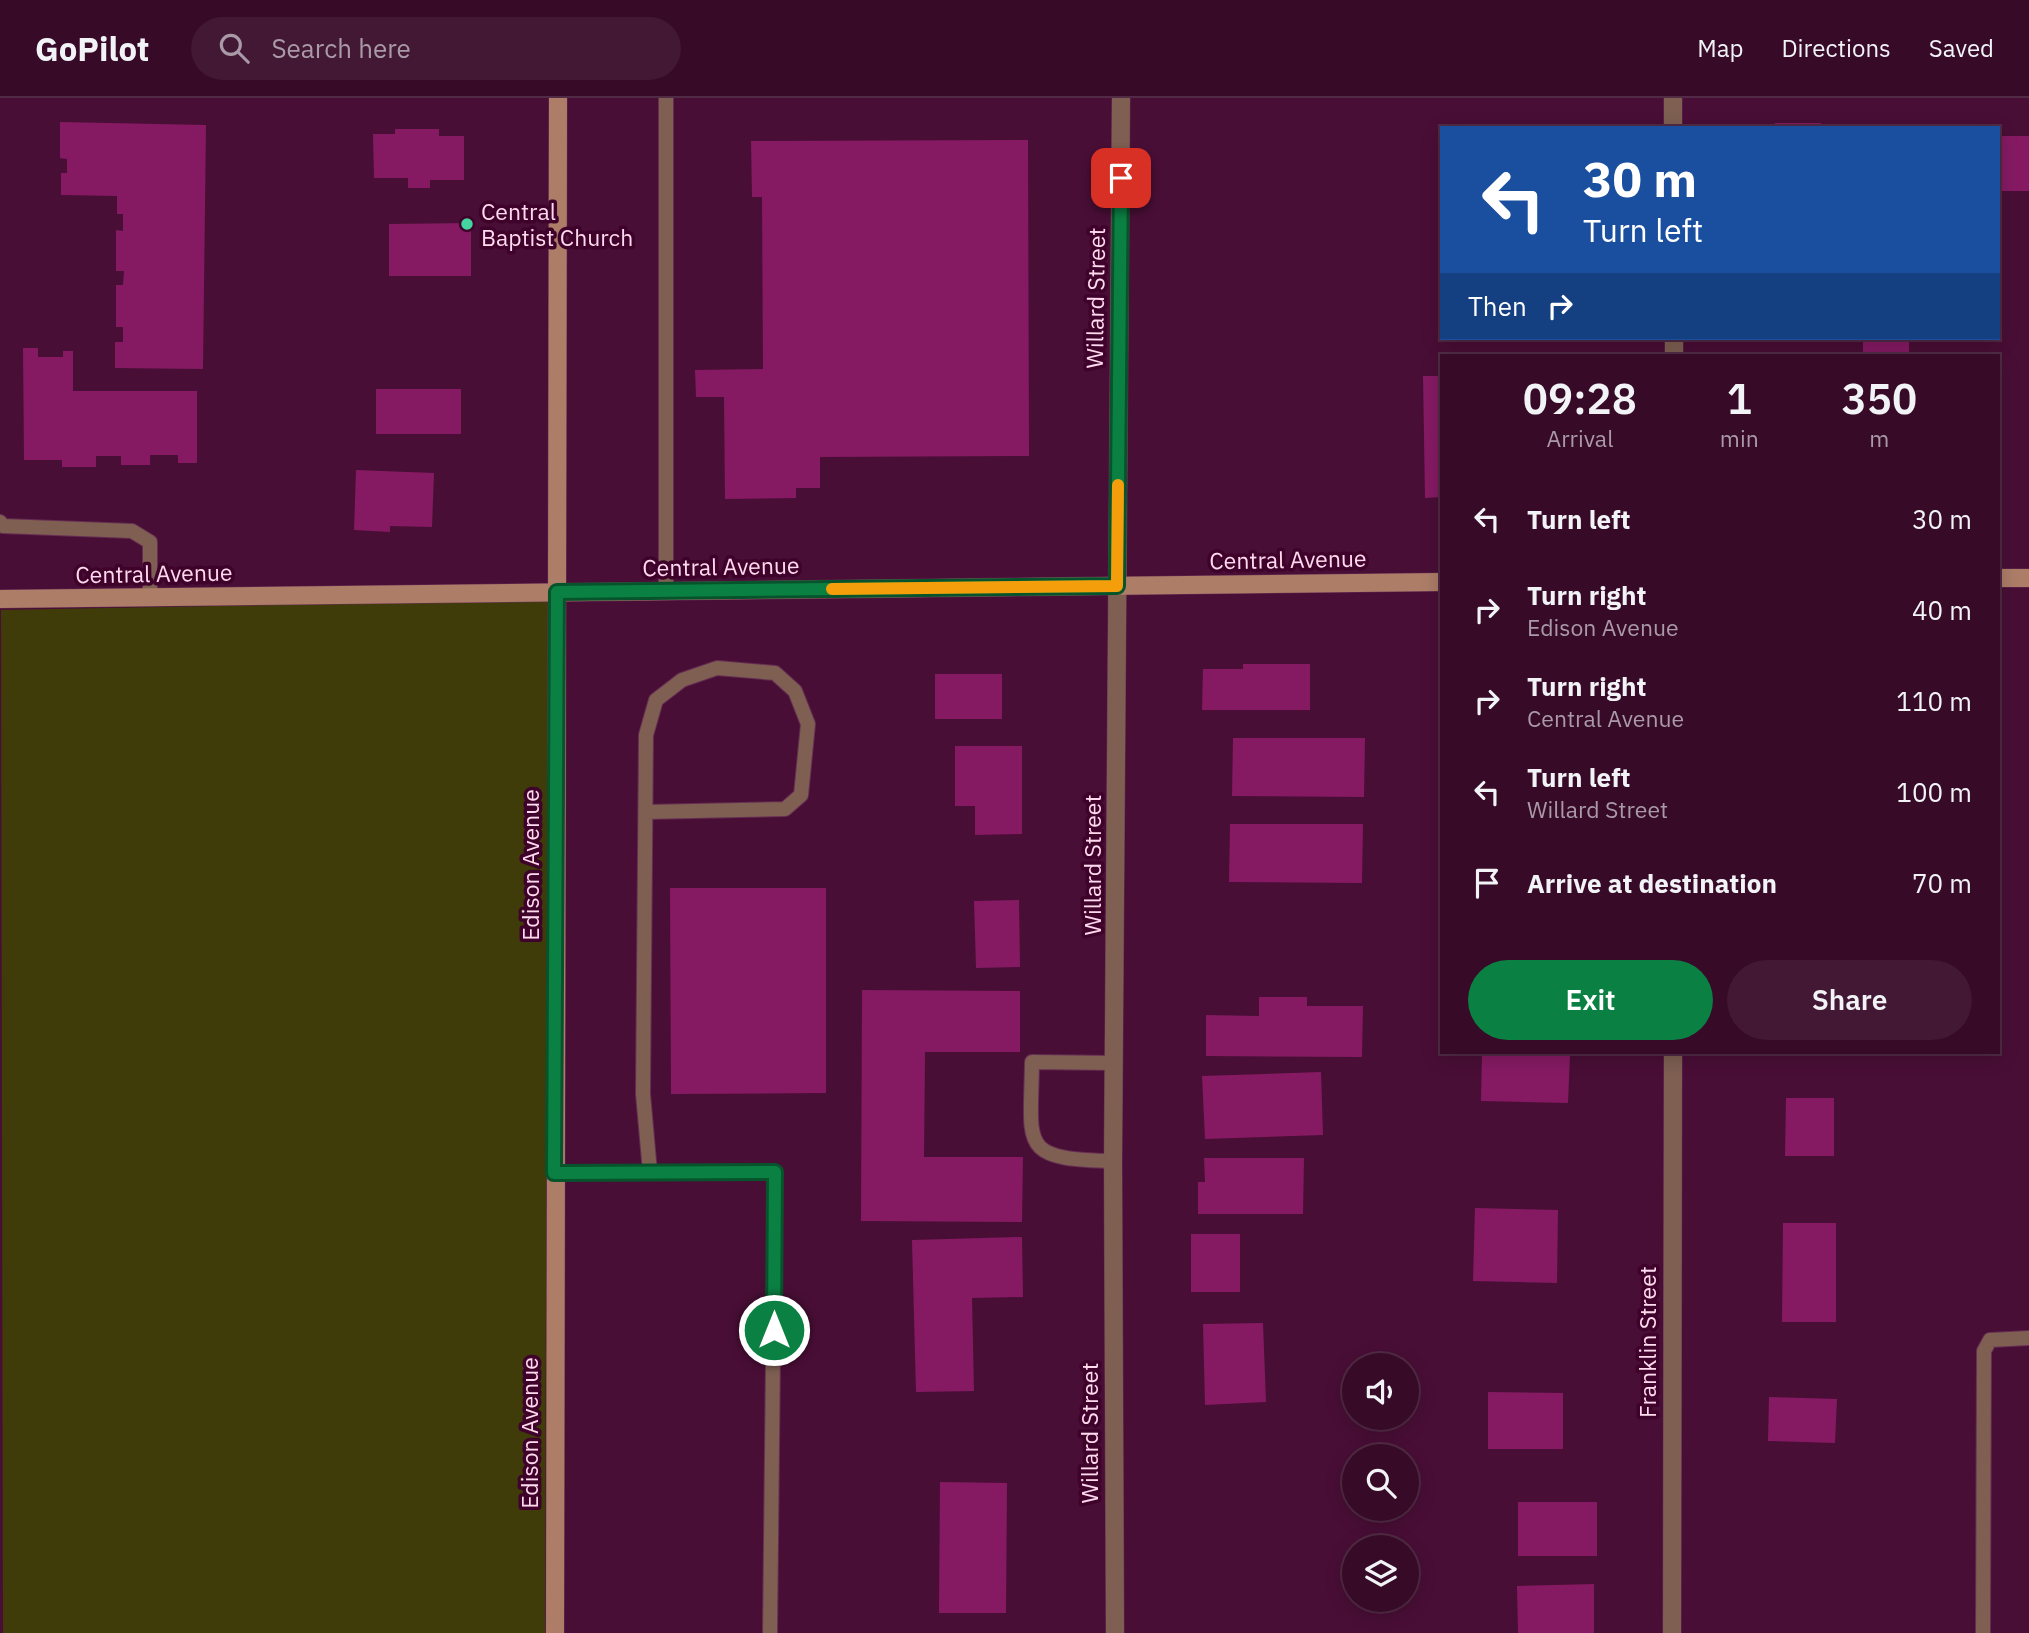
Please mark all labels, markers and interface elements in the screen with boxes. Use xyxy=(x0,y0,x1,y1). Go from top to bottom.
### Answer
search box xyxy=(191,17,681,80)
text: GoPilot xyxy=(35,27,149,70)
icon: search xyxy=(215,29,253,67)
text: Search here xyxy=(271,31,411,65)
text: Map xyxy=(1697,32,1743,64)
text: Directions xyxy=(1781,32,1891,64)
text: Saved xyxy=(1929,32,1994,64)
text: 30 m xyxy=(1583,147,1697,210)
pin xyxy=(1091,148,1151,208)
icon: left xyxy=(1468,154,1559,245)
icon: arrive xyxy=(1102,159,1140,197)
place label: Central Baptist Church xyxy=(481,196,633,252)
text: Turn left xyxy=(1583,209,1703,251)
marker: Central Baptist Church xyxy=(459,216,475,232)
street label: Willard Street xyxy=(1079,227,1111,369)
icon: right xyxy=(1541,287,1579,325)
text: Then xyxy=(1468,289,1527,323)
text: 09:28 xyxy=(1523,371,1637,426)
text: 1 xyxy=(1727,371,1752,426)
text: 350 xyxy=(1842,371,1917,426)
text: Arrival xyxy=(1546,423,1613,453)
text: min xyxy=(1720,423,1759,453)
text: m xyxy=(1869,423,1889,453)
icon: left xyxy=(1468,500,1506,538)
text: Turn left xyxy=(1527,502,1630,536)
text: 30 m xyxy=(1912,502,1972,536)
street label: Central Avenue xyxy=(1209,543,1367,575)
street label: Central Avenue xyxy=(642,550,800,582)
street label: Central Avenue xyxy=(75,557,233,589)
text: Turn right xyxy=(1527,578,1646,612)
icon: right xyxy=(1468,591,1506,629)
text: 40 m xyxy=(1912,593,1972,627)
text: Edison Avenue xyxy=(1527,612,1679,642)
text: Turn right xyxy=(1527,669,1646,703)
icon: right xyxy=(1468,682,1506,720)
text: 110 m xyxy=(1896,684,1972,718)
text: Central Avenue xyxy=(1527,703,1684,733)
text: Turn left xyxy=(1527,760,1630,794)
icon: left xyxy=(1468,773,1506,811)
text: 100 m xyxy=(1896,775,1972,809)
street label: Edison Avenue xyxy=(515,789,545,941)
street label: Willard Street xyxy=(1077,794,1107,936)
text: Willard Street xyxy=(1527,794,1668,824)
icon: arrive xyxy=(1468,864,1506,902)
text: Arrive at destination xyxy=(1527,866,1777,900)
text: 70 m xyxy=(1912,866,1972,900)
button: Exit xyxy=(1468,960,1713,1040)
button: Share xyxy=(1727,960,1972,1040)
street label: Franklin Street xyxy=(1632,1266,1662,1418)
position arrow xyxy=(737,1293,811,1367)
map controls xyxy=(1342,1353,1419,1612)
button: sound xyxy=(1342,1353,1419,1430)
street label: Edison Avenue xyxy=(514,1357,544,1509)
street label: Willard Street xyxy=(1074,1362,1104,1504)
button: search xyxy=(1342,1444,1419,1521)
button: layers xyxy=(1342,1535,1419,1612)

